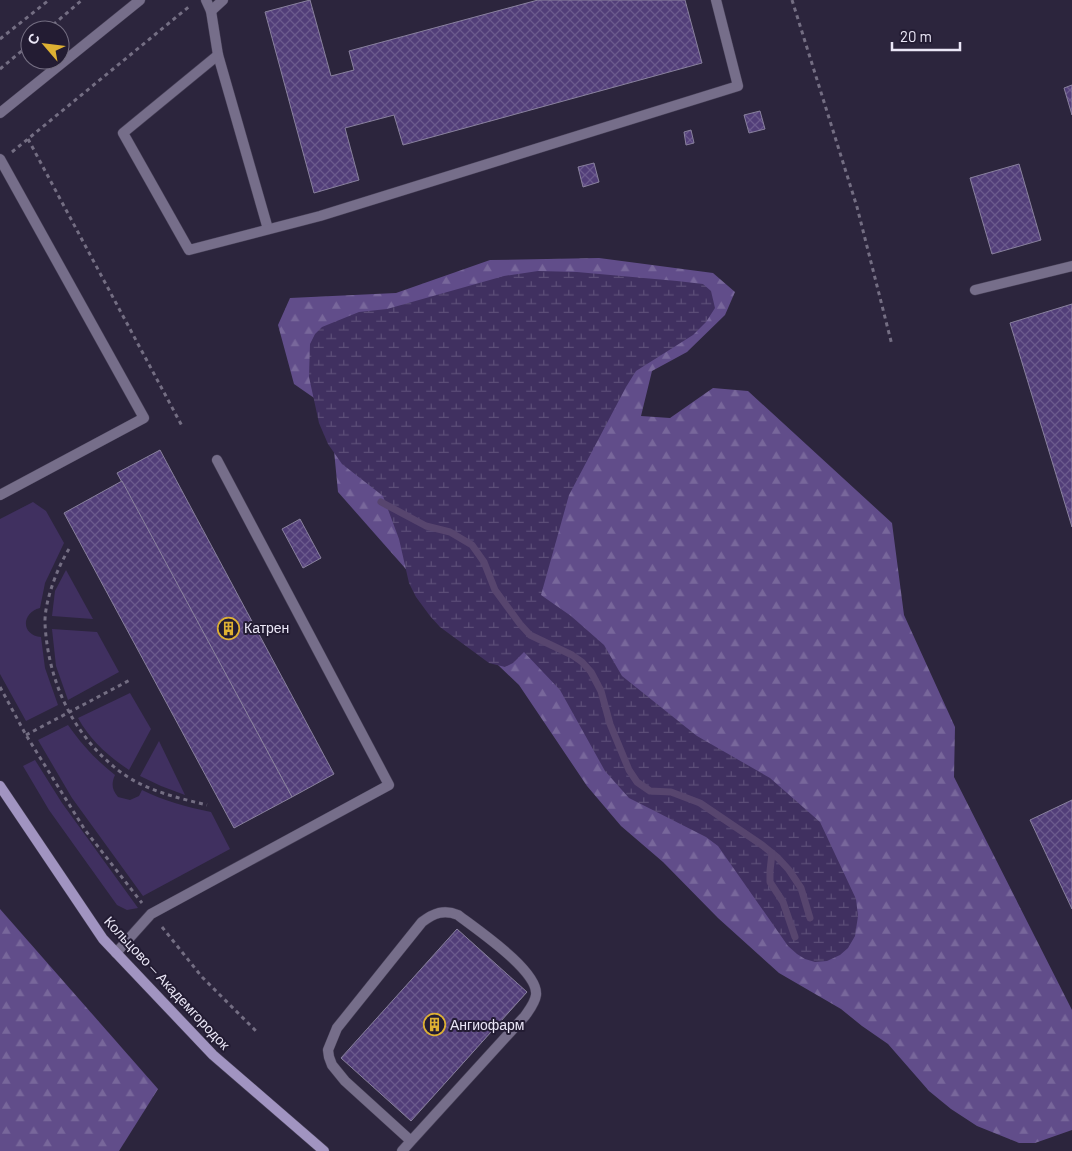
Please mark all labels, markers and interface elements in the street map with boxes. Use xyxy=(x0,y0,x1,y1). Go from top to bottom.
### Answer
north arrow xyxy=(20,20,70,70)
scale bar xyxy=(892,20,960,52)
text: 20 m xyxy=(900,27,932,45)
text: С xyxy=(23,30,43,47)
building icon: Катрен xyxy=(216,616,240,640)
place label: Катрен xyxy=(244,619,289,636)
street label: Кольцово — Академгородок xyxy=(101,912,234,1053)
building icon: Ангиофарм xyxy=(422,1013,446,1037)
place label: Ангиофарм xyxy=(450,1016,525,1033)

